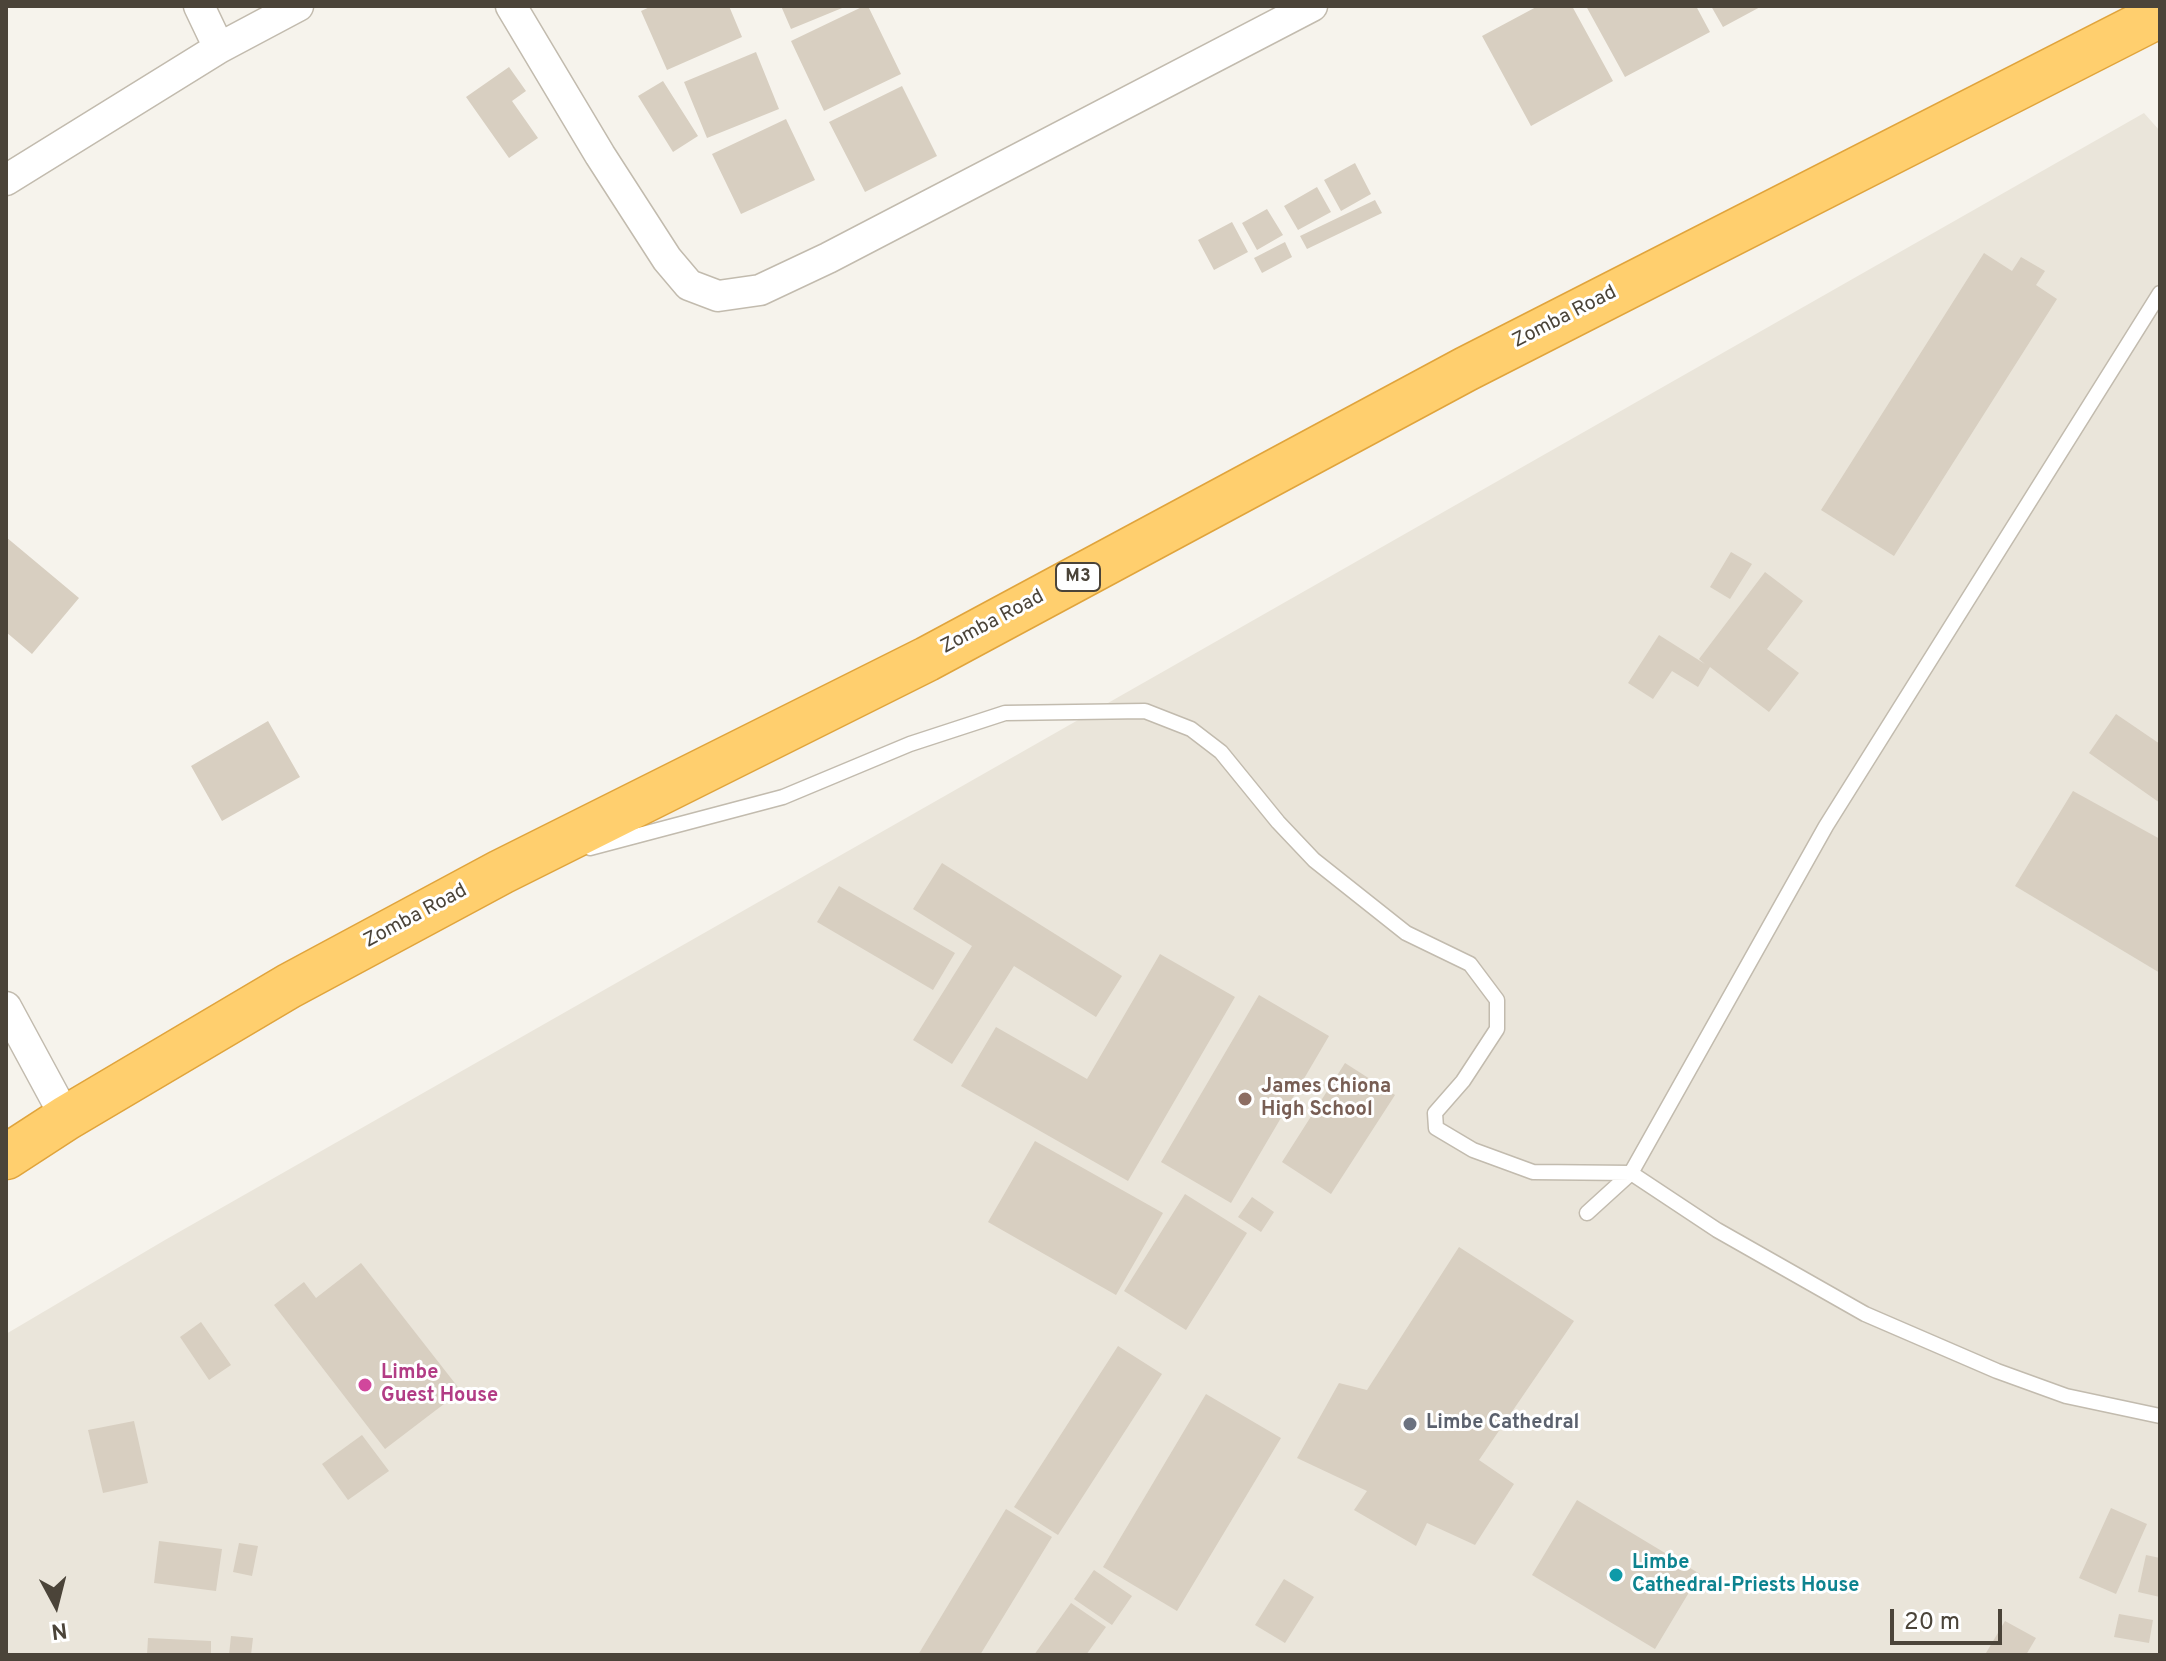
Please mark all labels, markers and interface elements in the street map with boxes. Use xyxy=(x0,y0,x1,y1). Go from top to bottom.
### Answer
street label: Zomba Road xyxy=(1509,282,1621,354)
road number: M3 xyxy=(1056,563,1100,591)
street label: Zomba Road xyxy=(937,586,1049,660)
street label: Zomba Road xyxy=(360,880,472,954)
place label: James Chiona High School xyxy=(1261,1076,1391,1123)
marker: James Chiona High School xyxy=(1236,1090,1254,1108)
place label: Limbe Guest House xyxy=(381,1362,498,1409)
marker: Limbe Guest House xyxy=(356,1376,374,1394)
place label: Limbe Cathedral xyxy=(1426,1412,1579,1436)
marker: Limbe Cathedral xyxy=(1401,1415,1419,1433)
place label: Limbe Cathedral-Priests House xyxy=(1632,1552,1859,1599)
north arrow xyxy=(16,1565,96,1645)
marker: Limbe Cathedral-Priests House xyxy=(1607,1566,1625,1584)
scale bar xyxy=(1894,1593,2006,1643)
text: 20 m xyxy=(1904,1608,1960,1638)
text: N xyxy=(50,1615,68,1644)

